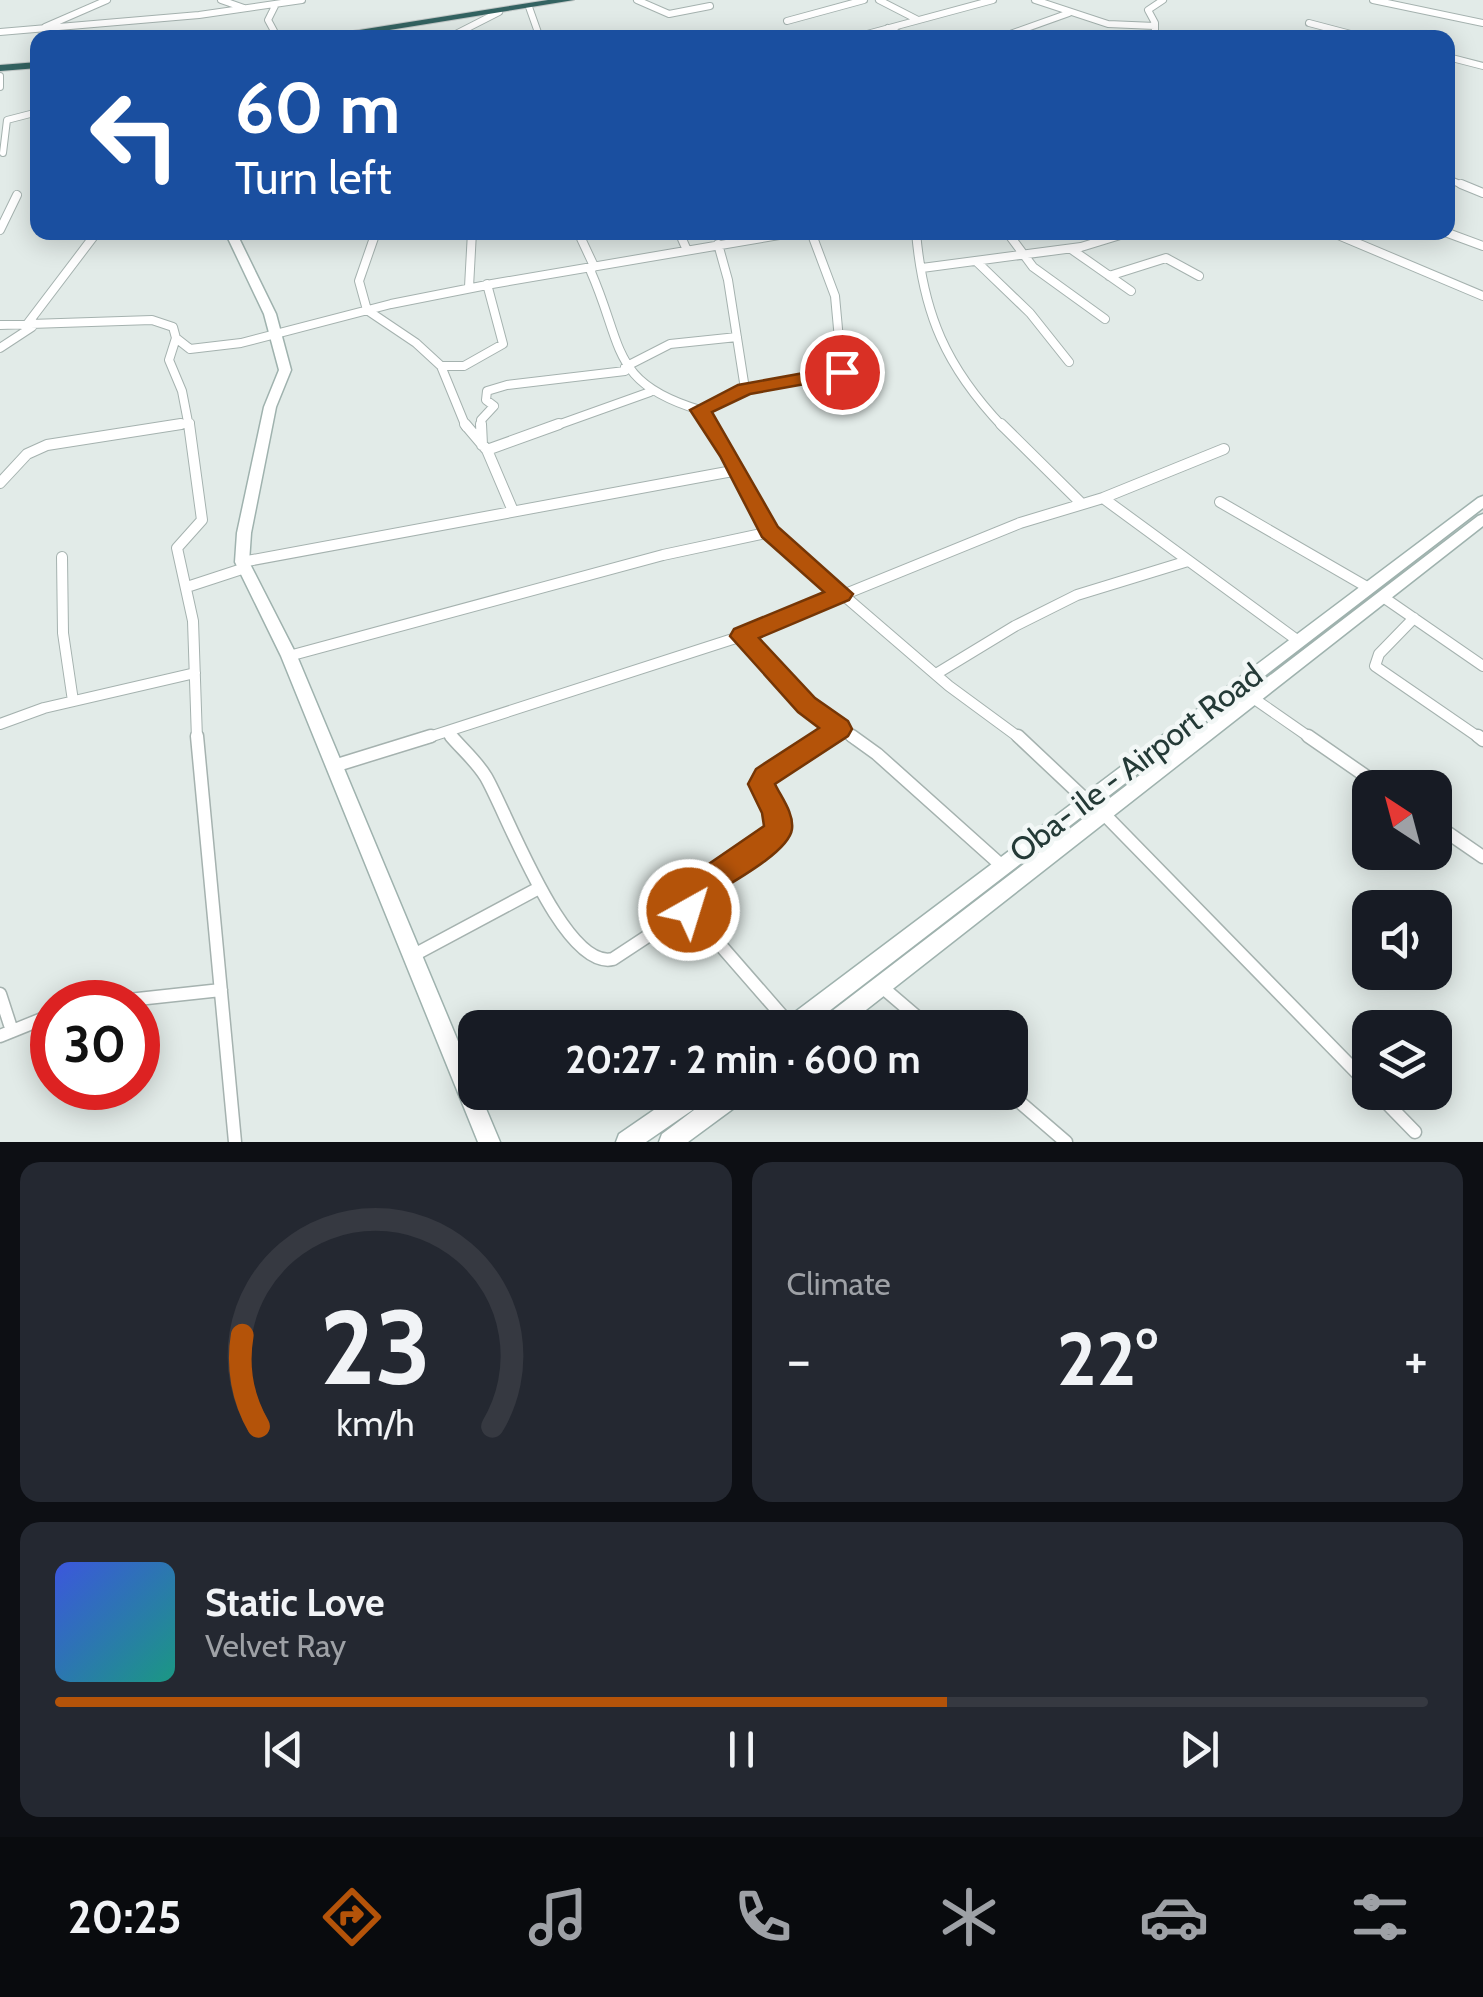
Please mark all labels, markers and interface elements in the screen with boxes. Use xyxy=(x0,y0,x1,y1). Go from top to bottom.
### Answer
text: 60 m xyxy=(235,65,400,151)
icon: left xyxy=(70,70,200,200)
text: Turn left xyxy=(235,151,392,205)
pin xyxy=(800,330,885,415)
icon: arrive xyxy=(815,345,870,400)
street label: Oba- ile - Airport Road xyxy=(1002,655,1270,870)
north arrow xyxy=(1352,770,1452,870)
map controls xyxy=(1352,770,1452,1110)
position arrow xyxy=(637,858,741,962)
button: sound xyxy=(1352,890,1452,990)
speed limit sign: 30 xyxy=(30,980,160,1110)
button: layers xyxy=(1352,1010,1452,1110)
text: 20:27 · 2 min · 600 m xyxy=(565,1036,921,1083)
text: Climate xyxy=(787,1264,891,1303)
text: 23 xyxy=(320,1284,431,1410)
text: 22° xyxy=(1057,1313,1158,1404)
text: − xyxy=(787,1326,811,1393)
text: + xyxy=(1404,1326,1428,1393)
text: km/h xyxy=(337,1402,415,1445)
text: Static Love xyxy=(205,1579,384,1626)
text: Velvet Ray xyxy=(205,1626,346,1665)
icon: previous xyxy=(256,1722,311,1777)
icon: pause xyxy=(714,1722,769,1777)
icon: next xyxy=(1172,1722,1227,1777)
icon: directions xyxy=(317,1882,387,1952)
icon: music xyxy=(523,1882,593,1952)
icon: phone xyxy=(728,1882,798,1952)
icon: climate xyxy=(934,1882,1004,1952)
icon: car xyxy=(1139,1882,1209,1952)
icon: filters xyxy=(1345,1882,1415,1952)
text: 20:25 xyxy=(68,1890,181,1944)

